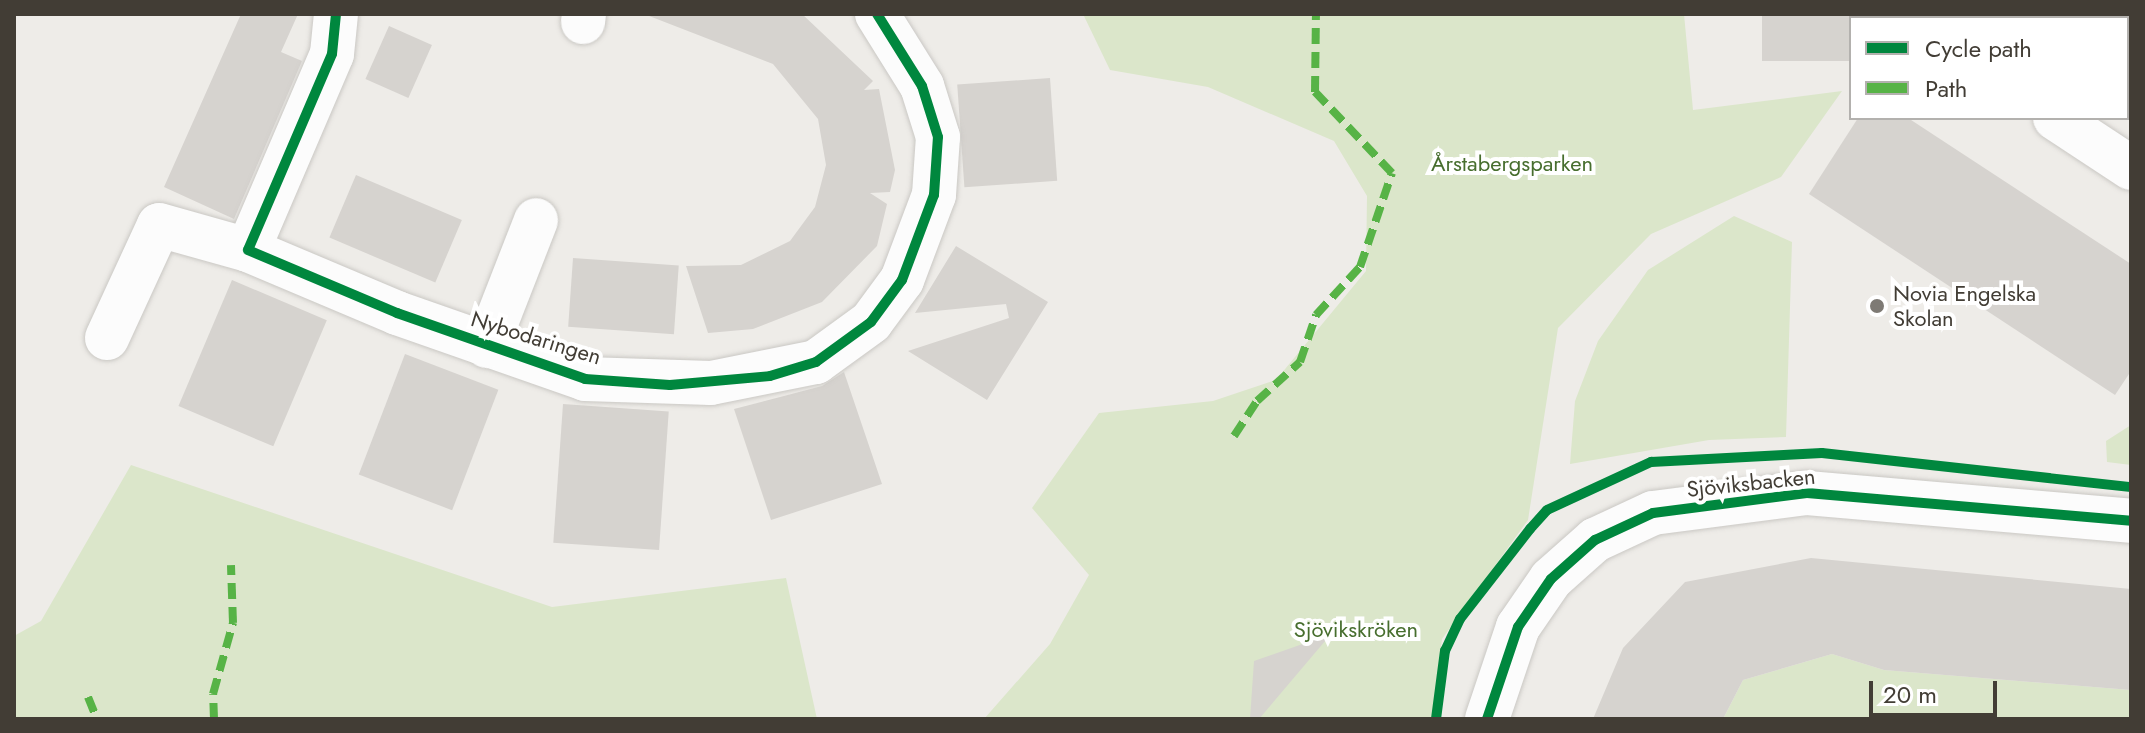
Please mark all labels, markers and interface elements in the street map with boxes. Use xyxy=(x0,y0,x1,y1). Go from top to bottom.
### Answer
legend xyxy=(1849,16,2129,120)
text: Cycle path xyxy=(1925,31,2032,66)
text: Path xyxy=(1925,71,1967,106)
park label: Årstabergsparken xyxy=(1431,151,1593,177)
place label: Novia Engelska Skolan xyxy=(1893,280,2036,332)
marker: Novia Engelska Skolan xyxy=(1868,297,1886,315)
street label: Nybodaringen xyxy=(468,306,604,370)
street label: Sjöviksbacken xyxy=(1685,463,1817,503)
park label: Sjövikskröken xyxy=(1294,617,1418,643)
scale bar xyxy=(1873,665,2001,715)
text: 20 m xyxy=(1883,677,1937,712)

